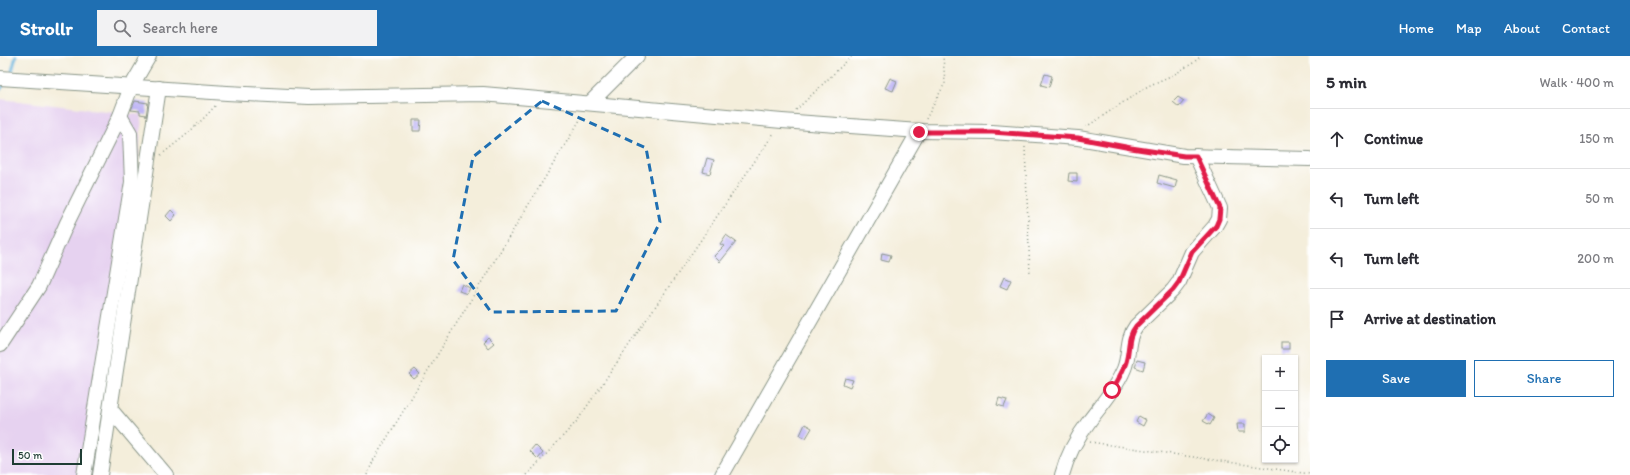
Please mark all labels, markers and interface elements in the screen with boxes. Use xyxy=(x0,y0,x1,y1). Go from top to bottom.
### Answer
search box xyxy=(97,10,377,46)
text: Strollr xyxy=(20,17,73,40)
icon: search xyxy=(111,17,133,39)
text: Search here xyxy=(143,19,218,37)
text: Home xyxy=(1399,20,1434,37)
text: Map xyxy=(1456,20,1482,37)
text: About xyxy=(1504,20,1540,37)
text: Contact xyxy=(1562,20,1610,37)
text: 5 min xyxy=(1326,72,1366,92)
text: Walk · 400 m xyxy=(1540,75,1614,90)
route end xyxy=(910,123,928,141)
icon: ahead xyxy=(1326,128,1348,150)
text: Continue xyxy=(1364,130,1423,148)
text: 150 m xyxy=(1579,131,1614,146)
icon: left xyxy=(1326,188,1348,210)
text: Turn left xyxy=(1364,190,1419,208)
text: 50 m xyxy=(1585,191,1614,206)
icon: left xyxy=(1326,248,1348,270)
text: Turn left xyxy=(1364,250,1419,268)
text: 200 m xyxy=(1577,251,1614,266)
icon: arrive xyxy=(1326,308,1348,330)
text: Arrive at destination xyxy=(1364,310,1496,328)
map controls xyxy=(1262,355,1298,463)
button: + xyxy=(1262,355,1298,391)
button: Save xyxy=(1326,360,1466,397)
button: Share xyxy=(1474,360,1614,397)
route start xyxy=(1103,381,1121,399)
button: − xyxy=(1262,391,1298,427)
button: locate xyxy=(1262,427,1298,463)
scale bar xyxy=(12,447,82,466)
text: 50 m xyxy=(18,449,42,462)

